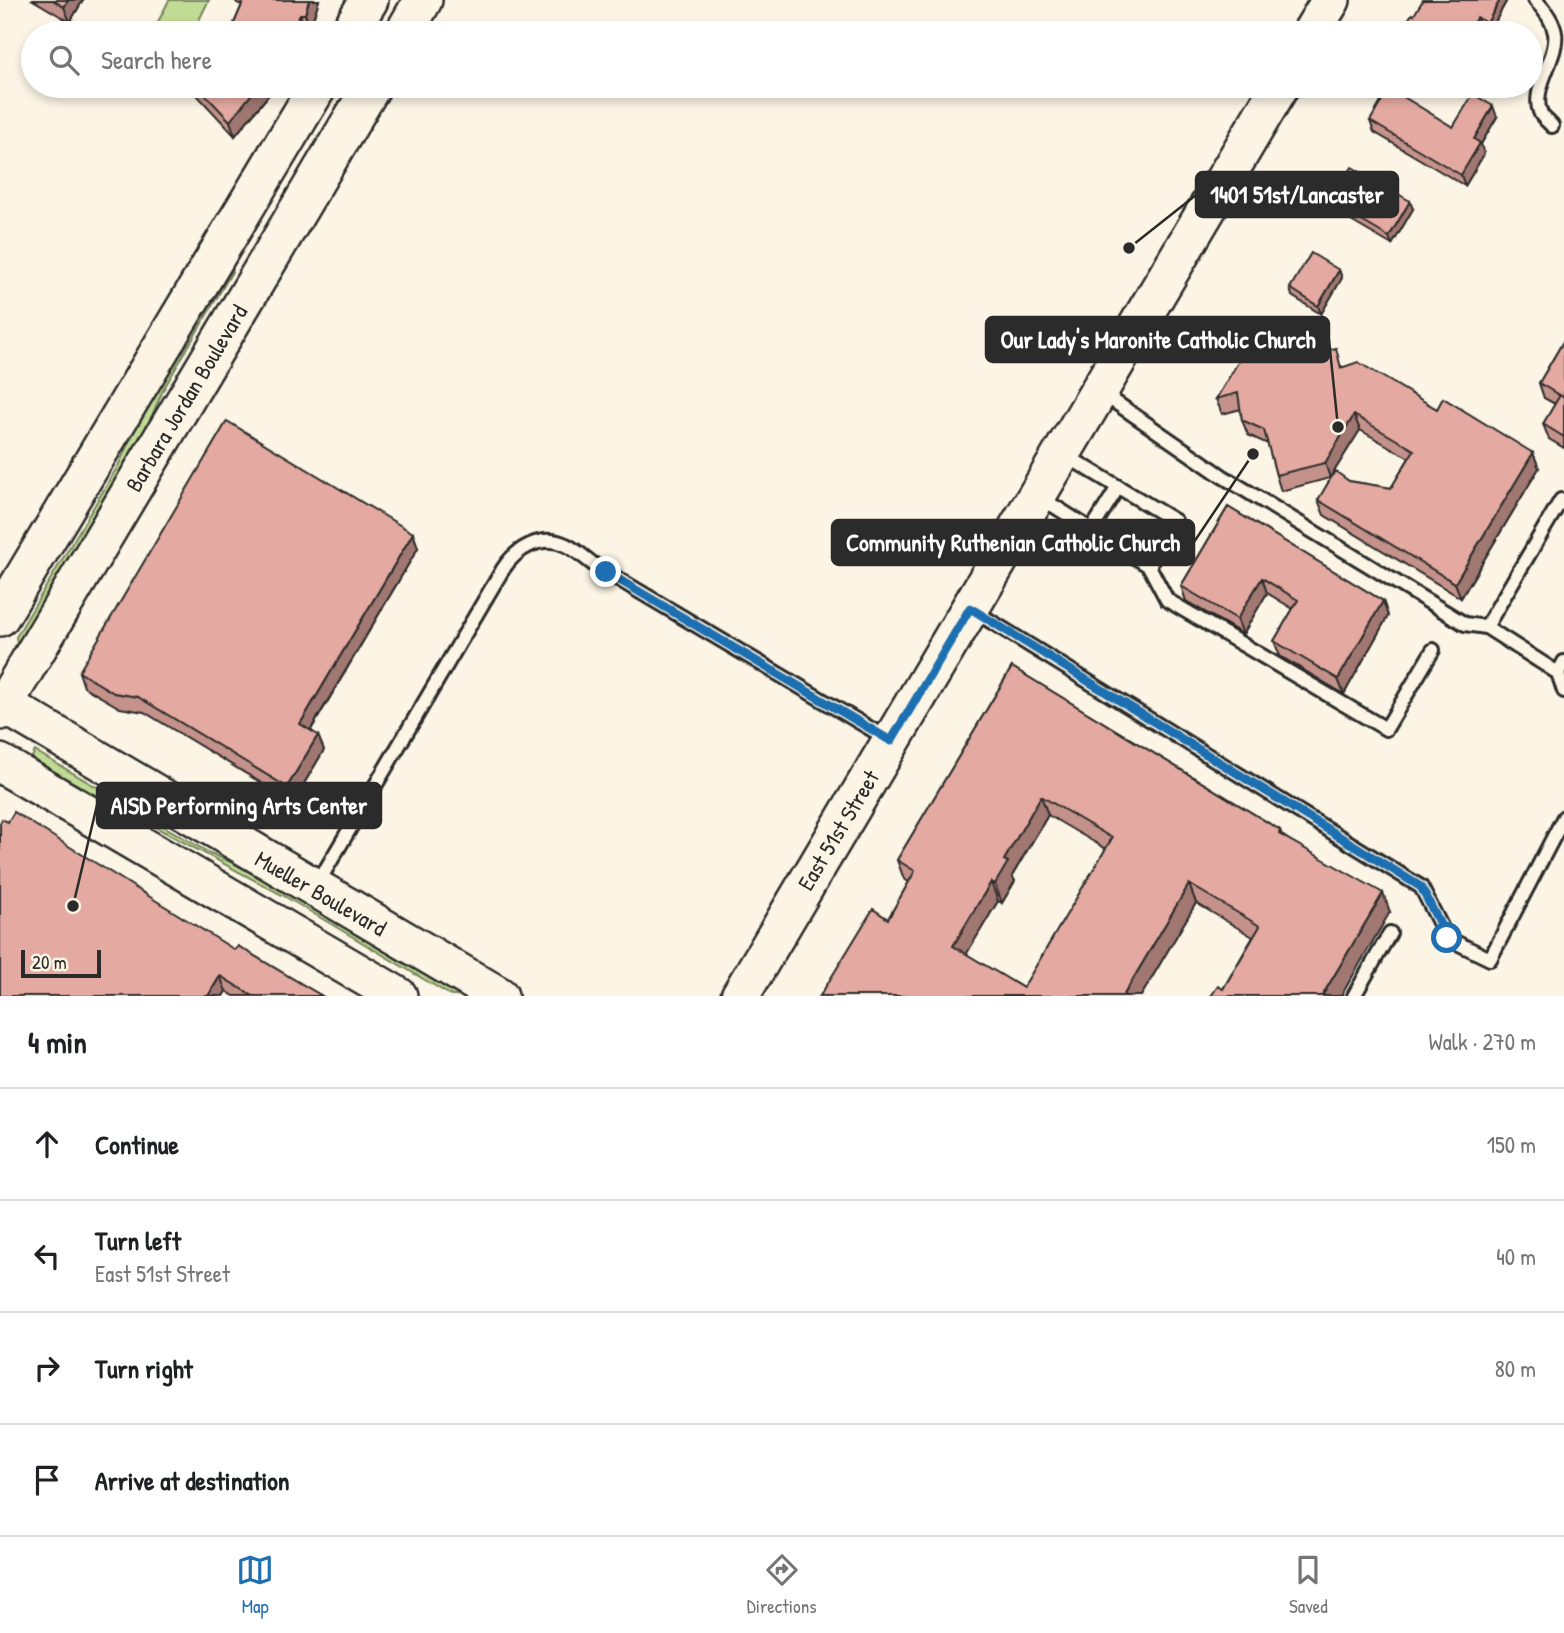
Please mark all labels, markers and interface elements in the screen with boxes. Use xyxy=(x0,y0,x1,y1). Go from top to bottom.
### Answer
search box xyxy=(21,21,1543,98)
icon: search xyxy=(45,41,83,79)
text: Search here xyxy=(101,42,212,77)
callout: 1401 51st/Lancaster xyxy=(1196,172,1398,217)
text: 1401 51st/Lancaster xyxy=(1210,178,1384,210)
street label: Barbara Jordan Boulevard xyxy=(118,299,254,497)
callout: Our Lady's Maronite Catholic Church xyxy=(986,317,1329,362)
text: Our Lady's Maronite Catholic Church xyxy=(1000,323,1316,356)
callout: Community Ruthenian Catholic Church xyxy=(832,520,1194,565)
text: Community Ruthenian Catholic Church xyxy=(846,526,1180,559)
route end xyxy=(590,556,621,587)
street label: East 51st Street xyxy=(790,763,887,896)
callout: AISD Performing Arts Center xyxy=(97,783,381,828)
text: AISD Performing Arts Center xyxy=(111,789,368,822)
street label: Mueller Boulevard xyxy=(250,843,392,943)
route start xyxy=(1431,922,1462,953)
scale bar xyxy=(21,947,102,979)
text: 20 m xyxy=(32,949,67,975)
text: 4 min xyxy=(28,1022,87,1062)
text: Walk · 270 m xyxy=(1429,1026,1536,1057)
icon: ahead xyxy=(28,1125,66,1163)
text: Continue xyxy=(95,1127,179,1162)
text: 150 m xyxy=(1487,1129,1536,1160)
text: Turn left xyxy=(95,1223,181,1258)
icon: left xyxy=(28,1237,66,1275)
text: 40 m xyxy=(1496,1241,1536,1272)
text: East 51st Street xyxy=(95,1258,230,1289)
icon: right xyxy=(28,1349,66,1387)
text: Turn right xyxy=(95,1351,193,1386)
text: 80 m xyxy=(1495,1353,1536,1384)
icon: arrive xyxy=(28,1461,66,1499)
text: Arrive at destination xyxy=(95,1463,290,1498)
tab: Map xyxy=(236,1551,274,1619)
tab: Directions xyxy=(747,1551,817,1619)
tab: Saved xyxy=(1289,1551,1328,1619)

